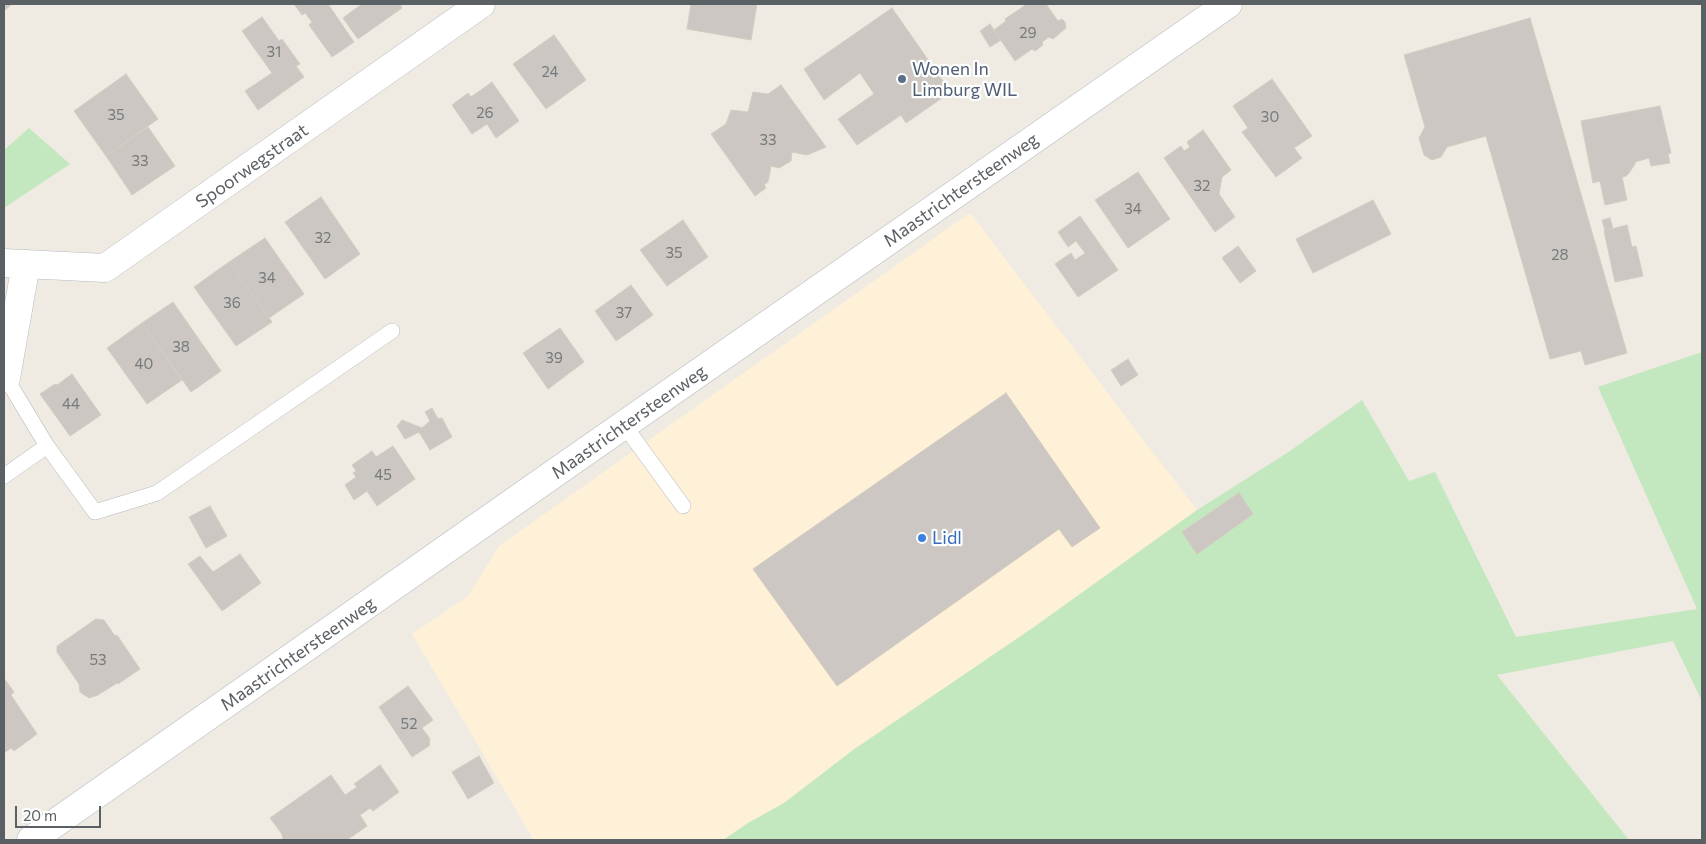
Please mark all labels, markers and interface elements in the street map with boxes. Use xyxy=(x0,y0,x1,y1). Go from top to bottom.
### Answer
house number: 29 xyxy=(1019,24,1037,42)
house number: 31 xyxy=(267,43,281,61)
place label: Wonen In Limburg WIL xyxy=(912,58,1017,100)
house number: 24 xyxy=(541,63,559,81)
marker: Wonen In Limburg WIL xyxy=(896,73,908,85)
house number: 26 xyxy=(476,104,494,122)
house number: 35 xyxy=(107,106,125,124)
house number: 30 xyxy=(1261,108,1279,126)
street label: Spoorwegstraat xyxy=(192,119,312,213)
street label: Maastrichtersteenweg xyxy=(879,128,1043,252)
house number: 33 xyxy=(759,131,777,149)
house number: 33 xyxy=(131,152,149,170)
house number: 32 xyxy=(1194,177,1210,195)
house number: 34 xyxy=(1124,200,1142,218)
house number: 32 xyxy=(315,229,331,247)
house number: 35 xyxy=(665,244,683,262)
house number: 28 xyxy=(1551,246,1569,264)
house number: 34 xyxy=(258,269,276,287)
house number: 36 xyxy=(223,294,241,312)
house number: 37 xyxy=(616,304,632,322)
house number: 38 xyxy=(172,338,190,356)
house number: 39 xyxy=(545,349,563,367)
house number: 40 xyxy=(135,355,153,373)
street label: Maastrichtersteenweg xyxy=(547,360,711,484)
house number: 44 xyxy=(62,395,80,413)
house number: 45 xyxy=(374,466,392,484)
place label: Lidl xyxy=(932,527,962,549)
marker: Lidl xyxy=(916,532,928,544)
street label: Maastrichtersteenweg xyxy=(216,592,380,716)
house number: 53 xyxy=(89,651,107,669)
house number: 52 xyxy=(401,715,417,733)
scale bar xyxy=(18,796,104,828)
text: 20 m xyxy=(23,806,57,824)

